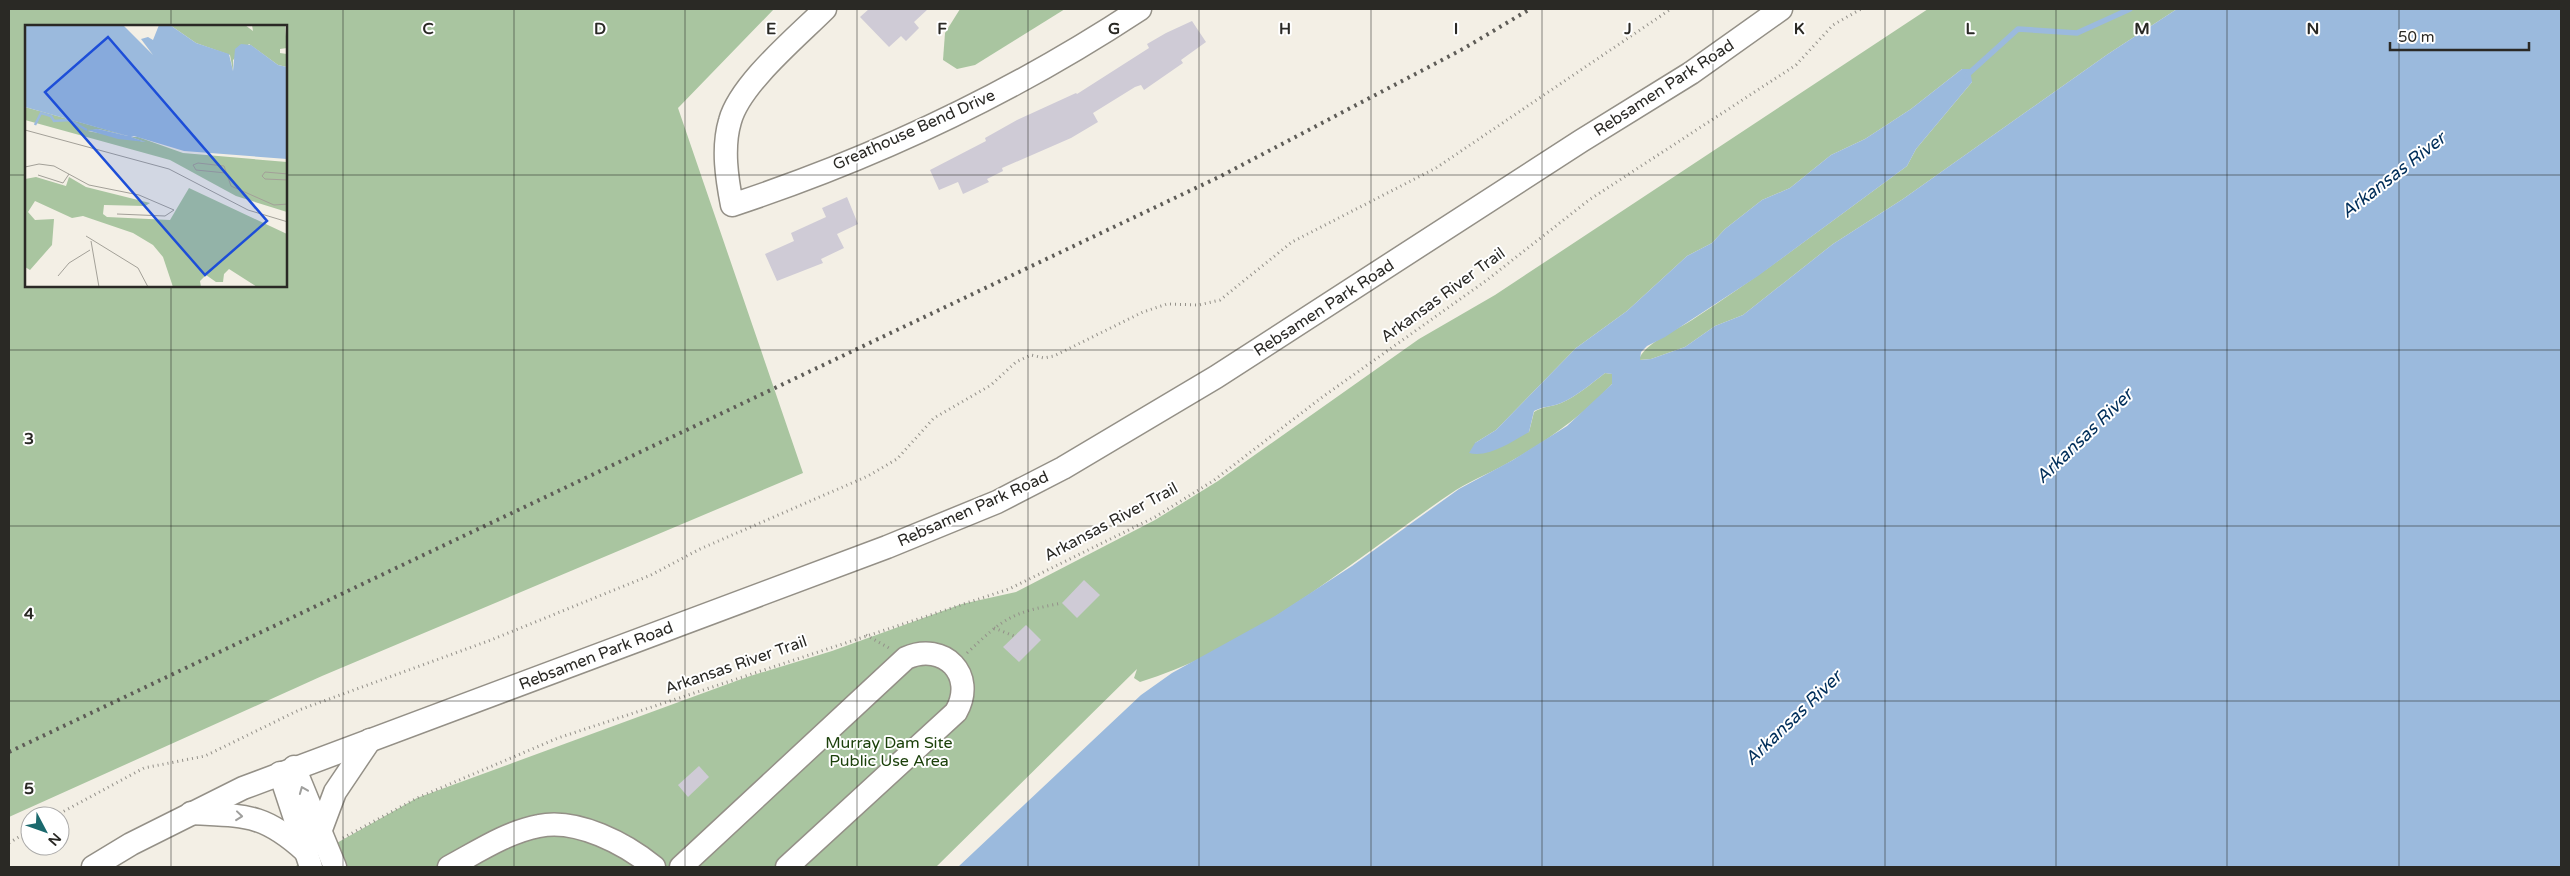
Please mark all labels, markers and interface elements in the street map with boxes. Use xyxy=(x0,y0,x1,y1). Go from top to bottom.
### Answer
text: C xyxy=(422,19,434,39)
text: D xyxy=(594,19,606,39)
text: E xyxy=(766,19,776,39)
text: F xyxy=(937,19,947,39)
text: G xyxy=(1108,19,1120,39)
text: H xyxy=(1279,19,1291,39)
text: I xyxy=(1454,19,1458,39)
text: J xyxy=(1623,19,1632,39)
text: K xyxy=(1794,19,1805,39)
text: L xyxy=(1965,19,1975,39)
text: M xyxy=(2134,19,2150,39)
text: N xyxy=(2307,19,2319,39)
scale bar xyxy=(2390,20,2529,52)
inset map xyxy=(25,25,288,288)
text: 50 m xyxy=(2398,28,2435,46)
street label: Rebsamen Park Road xyxy=(1590,35,1738,141)
street label: Greathouse Bend Drive xyxy=(830,85,998,175)
water label: Arkansas River xyxy=(2336,126,2451,223)
street label: Arkansas River Trail xyxy=(1377,243,1509,347)
street label: Rebsamen Park Road xyxy=(1250,255,1398,361)
water label: Arkansas River xyxy=(2031,383,2139,488)
text: 3 xyxy=(24,429,34,449)
street label: Rebsamen Park Road xyxy=(894,467,1052,551)
street label: Arkansas River Trail xyxy=(1041,478,1181,566)
text: 4 xyxy=(24,604,34,624)
street label: Rebsamen Park Road xyxy=(516,617,676,695)
street label: Arkansas River Trail xyxy=(662,631,810,699)
water label: Arkansas River xyxy=(1740,665,1848,770)
park label: Murray Dam Site Public Use Area xyxy=(825,733,953,771)
text: 5 xyxy=(24,779,34,799)
one-way arrow xyxy=(299,786,309,795)
north arrow xyxy=(20,806,70,856)
one-way arrow xyxy=(235,810,243,821)
text: N xyxy=(44,829,65,849)

